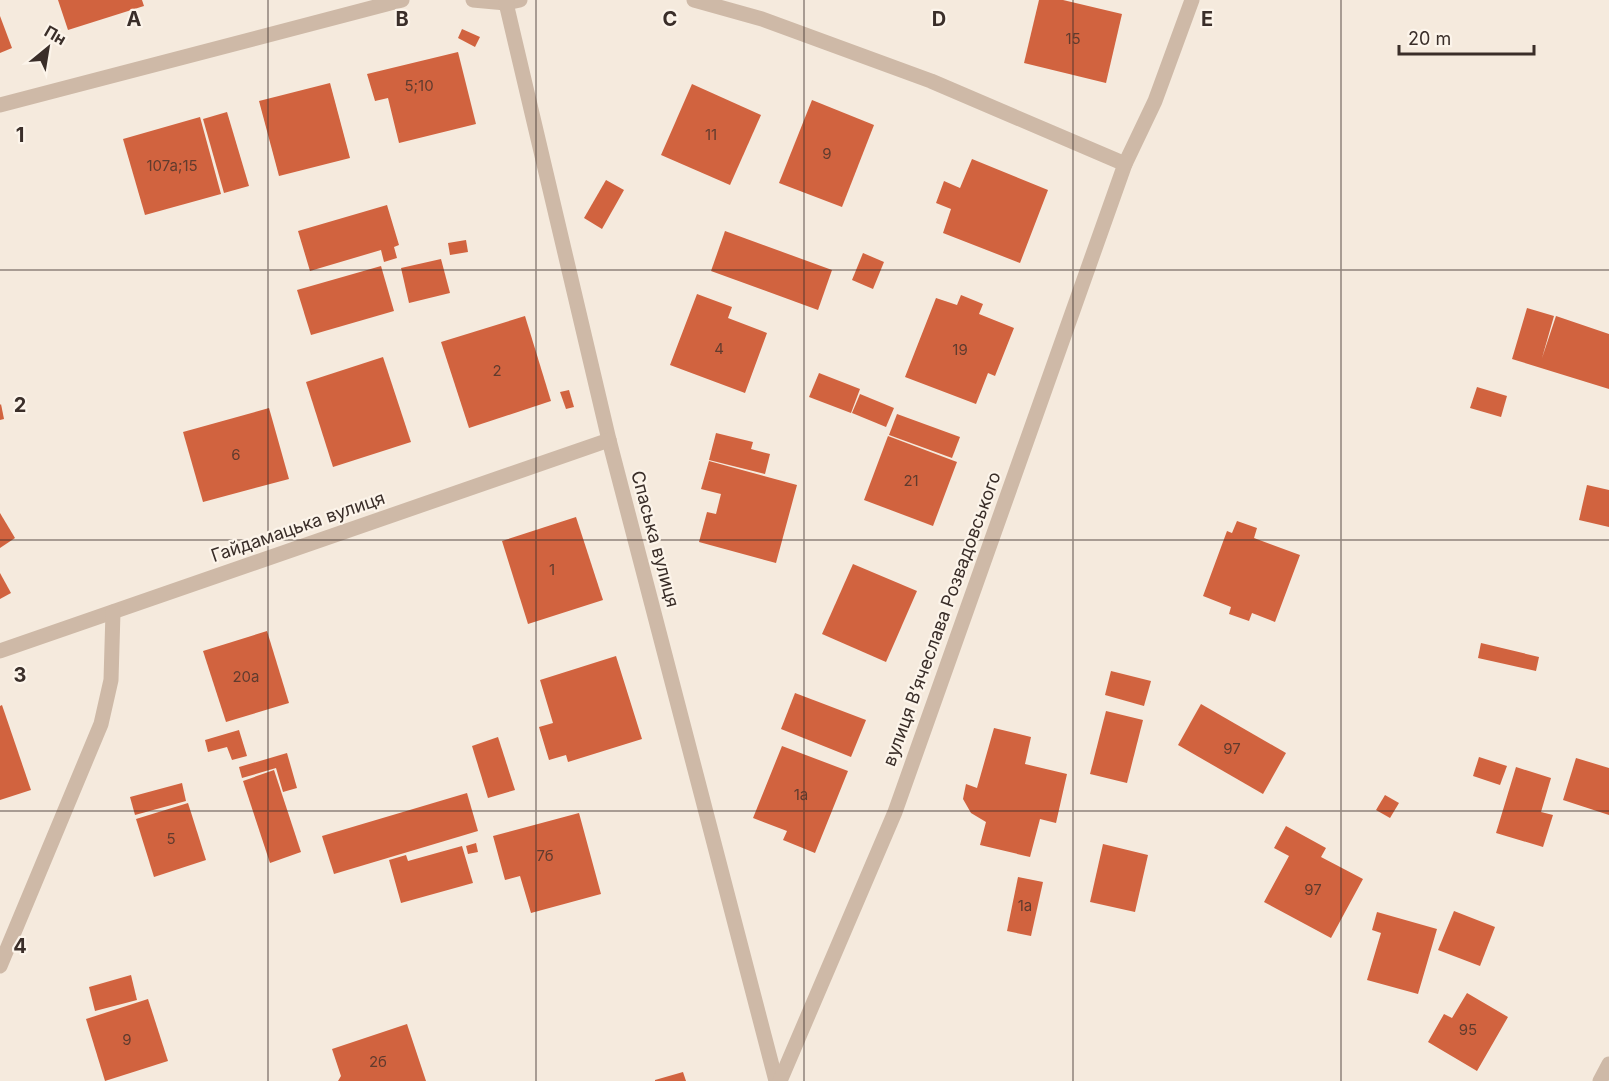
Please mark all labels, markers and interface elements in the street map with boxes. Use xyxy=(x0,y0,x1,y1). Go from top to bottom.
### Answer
text: A xyxy=(127,7,142,31)
text: B xyxy=(395,7,409,31)
text: C xyxy=(663,7,677,31)
text: D xyxy=(932,7,946,31)
text: E xyxy=(1201,7,1213,31)
north arrow xyxy=(18,18,78,78)
scale bar xyxy=(1399,18,1534,56)
text: Пн xyxy=(41,21,70,49)
text: 20 m xyxy=(1408,28,1451,49)
house number: 15 xyxy=(1065,29,1081,48)
house number: 5;10 xyxy=(404,76,434,95)
text: 1 xyxy=(16,123,24,147)
house number: 11 xyxy=(705,125,717,144)
house number: 9 xyxy=(822,144,832,163)
house number: 107а;15 xyxy=(146,156,198,175)
house number: 4 xyxy=(714,339,724,358)
house number: 19 xyxy=(952,340,968,359)
house number: 2 xyxy=(492,361,502,380)
text: 2 xyxy=(14,393,26,417)
house number: 6 xyxy=(231,445,241,464)
street label: Спаська вулиця xyxy=(627,468,684,609)
street label: вулиця Вʼячеслава Розвадовського xyxy=(878,469,1005,769)
house number: 21 xyxy=(903,471,919,490)
street label: Гайдамацька вулиця xyxy=(208,487,387,566)
house number: 1 xyxy=(549,560,555,579)
text: 3 xyxy=(14,663,26,687)
house number: 20а xyxy=(232,667,260,686)
house number: 97 xyxy=(1223,739,1241,758)
house number: 1а xyxy=(794,785,808,804)
house number: 5 xyxy=(166,829,176,848)
house number: 7б xyxy=(536,846,554,865)
house number: 97 xyxy=(1304,880,1322,899)
house number: 1а xyxy=(1018,896,1032,915)
text: 4 xyxy=(13,934,27,958)
house number: 95 xyxy=(1459,1020,1477,1039)
house number: 9 xyxy=(122,1030,132,1049)
house number: 2б xyxy=(369,1052,387,1071)

